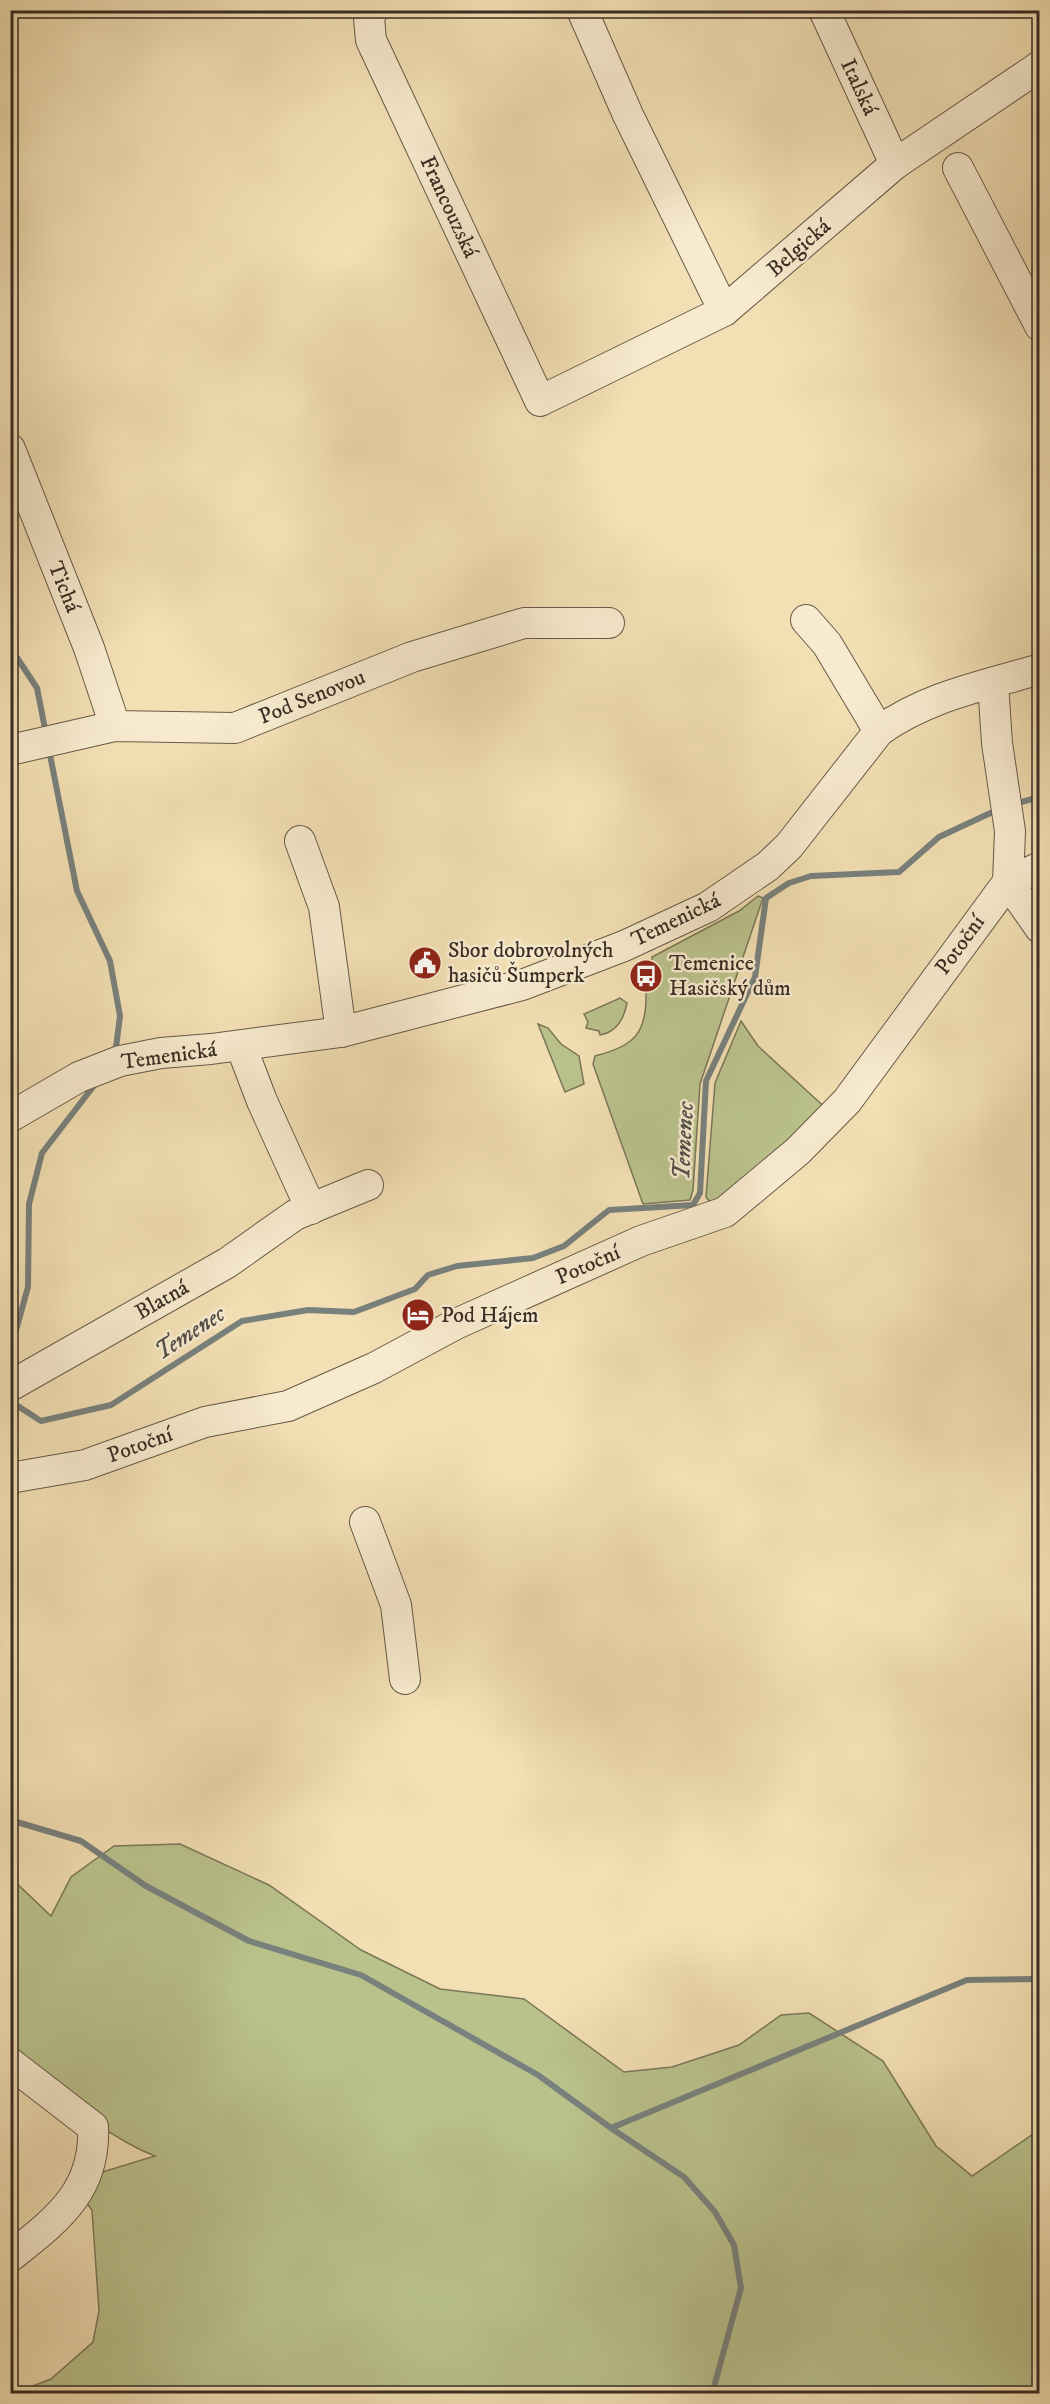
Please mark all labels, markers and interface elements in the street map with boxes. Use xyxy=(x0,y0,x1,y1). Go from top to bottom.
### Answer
street label: Italská xyxy=(834,54,884,120)
street label: Francouzská xyxy=(414,152,485,263)
street label: Belgická xyxy=(762,213,837,283)
street label: Tichá xyxy=(42,558,87,617)
street label: Pod Senovou xyxy=(255,663,369,731)
street label: Temenická xyxy=(627,887,726,953)
street label: Potoční xyxy=(929,909,992,980)
place label: Sbor dobrovolných hasičů Šumperk xyxy=(448,937,614,989)
public building icon: Sbor dobrovolných hasičů Šumperk xyxy=(407,945,443,981)
place label: Temenice Hasičský dům xyxy=(669,950,791,1002)
bus stop icon: Temenice Hasičský dům xyxy=(628,958,664,994)
street label: Temenická xyxy=(120,1036,219,1076)
water label: Temenec xyxy=(667,1100,701,1181)
street label: Potoční xyxy=(552,1238,626,1291)
street label: Blatná xyxy=(130,1274,194,1326)
hotel icon: Pod Hájem xyxy=(400,1297,436,1333)
water label: Temenec xyxy=(149,1298,232,1367)
place label: Pod Hájem xyxy=(441,1302,539,1329)
street label: Potoční xyxy=(104,1420,178,1469)

